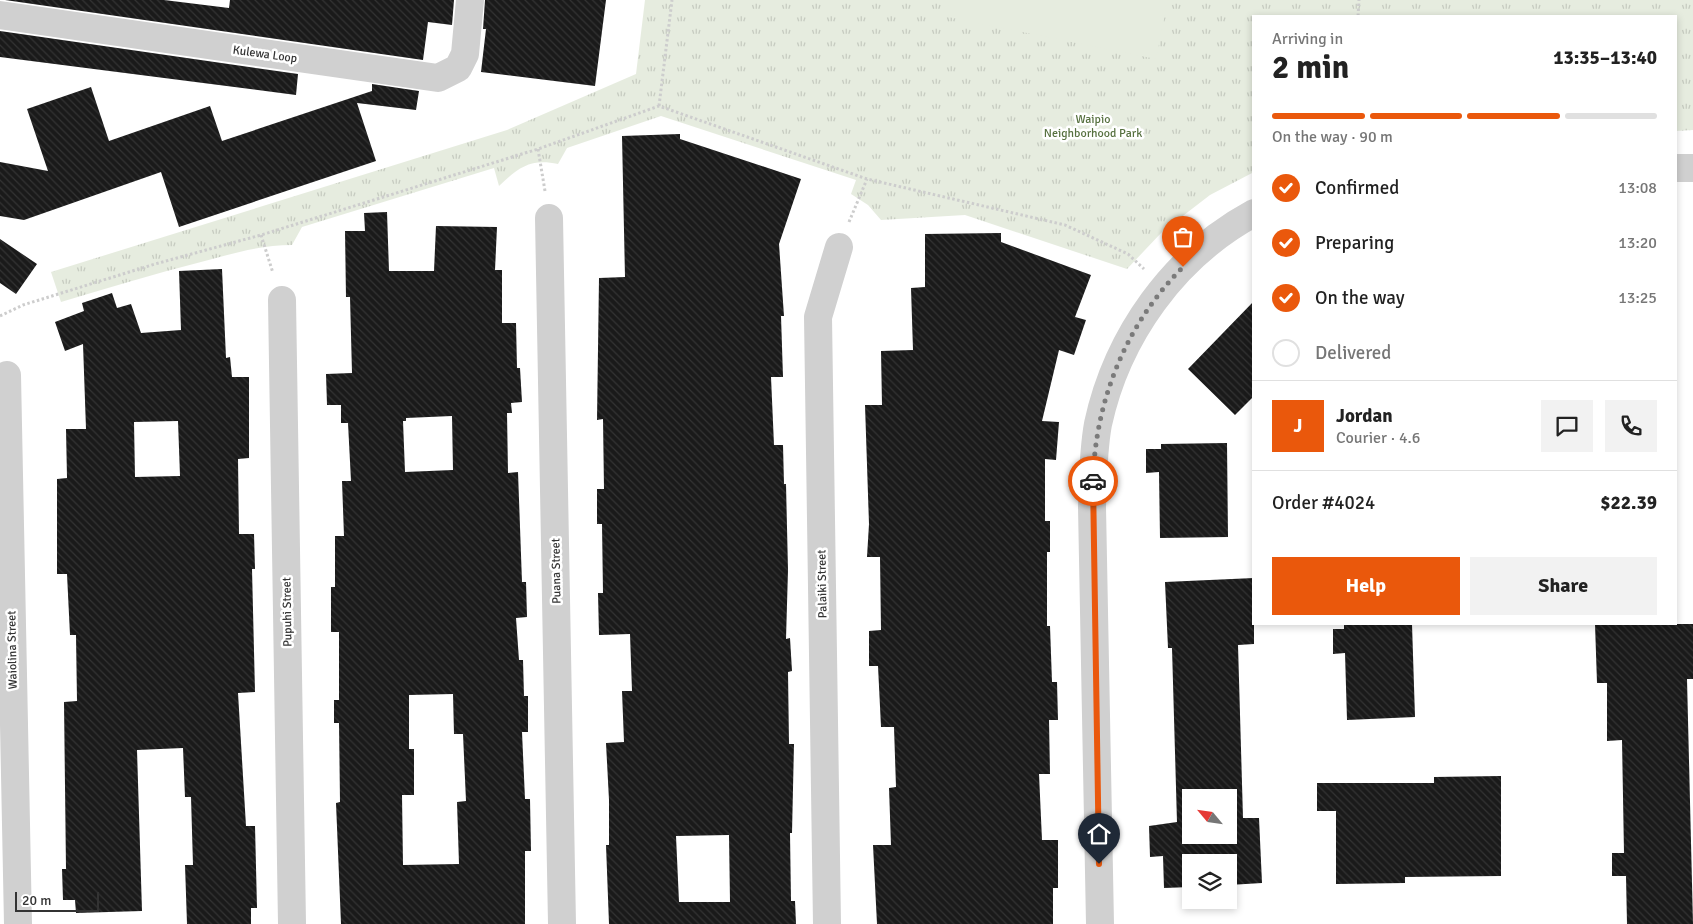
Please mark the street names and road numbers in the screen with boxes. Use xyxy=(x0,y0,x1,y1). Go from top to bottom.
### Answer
street label: Kulewa Loop xyxy=(232,43,298,66)
street label: Puana Street xyxy=(548,538,565,604)
street label: Palaiki Street xyxy=(814,550,831,618)
street label: Pupuhi Street xyxy=(279,577,296,647)
street label: Waiolina Street xyxy=(4,611,21,689)

